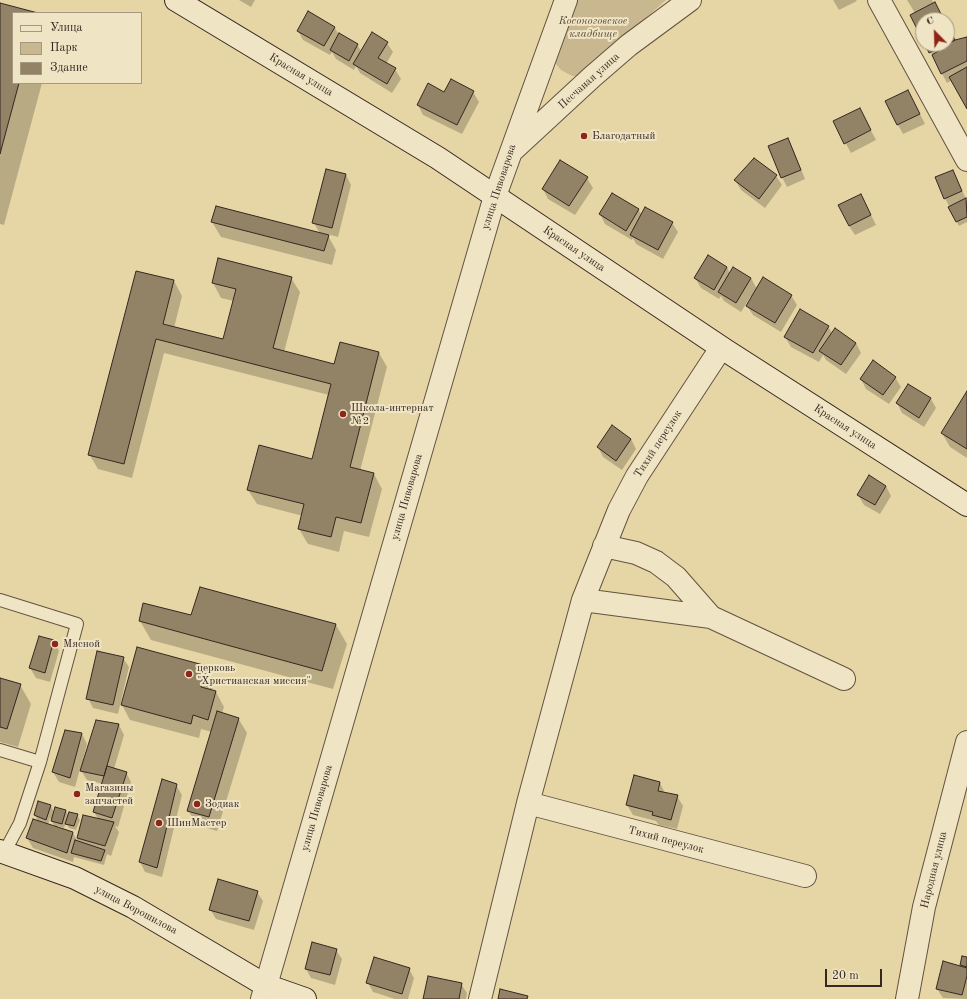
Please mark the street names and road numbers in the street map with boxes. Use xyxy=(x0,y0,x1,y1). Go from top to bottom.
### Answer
street label: Песчаная улица xyxy=(556,50,622,112)
street label: Красная улица xyxy=(267,51,335,99)
street label: улица Пивоварова xyxy=(479,143,519,231)
street label: Красная улица xyxy=(540,223,608,275)
street label: Красная улица xyxy=(811,402,879,452)
street label: Тихий переулок xyxy=(631,408,685,480)
street label: улица Пивоварова xyxy=(388,452,426,542)
street label: улица Пивоварова xyxy=(298,763,336,853)
street label: Тихий переулок xyxy=(627,824,705,856)
street label: Народная улица xyxy=(918,830,950,910)
street label: улица Ворошилова xyxy=(93,883,179,937)

